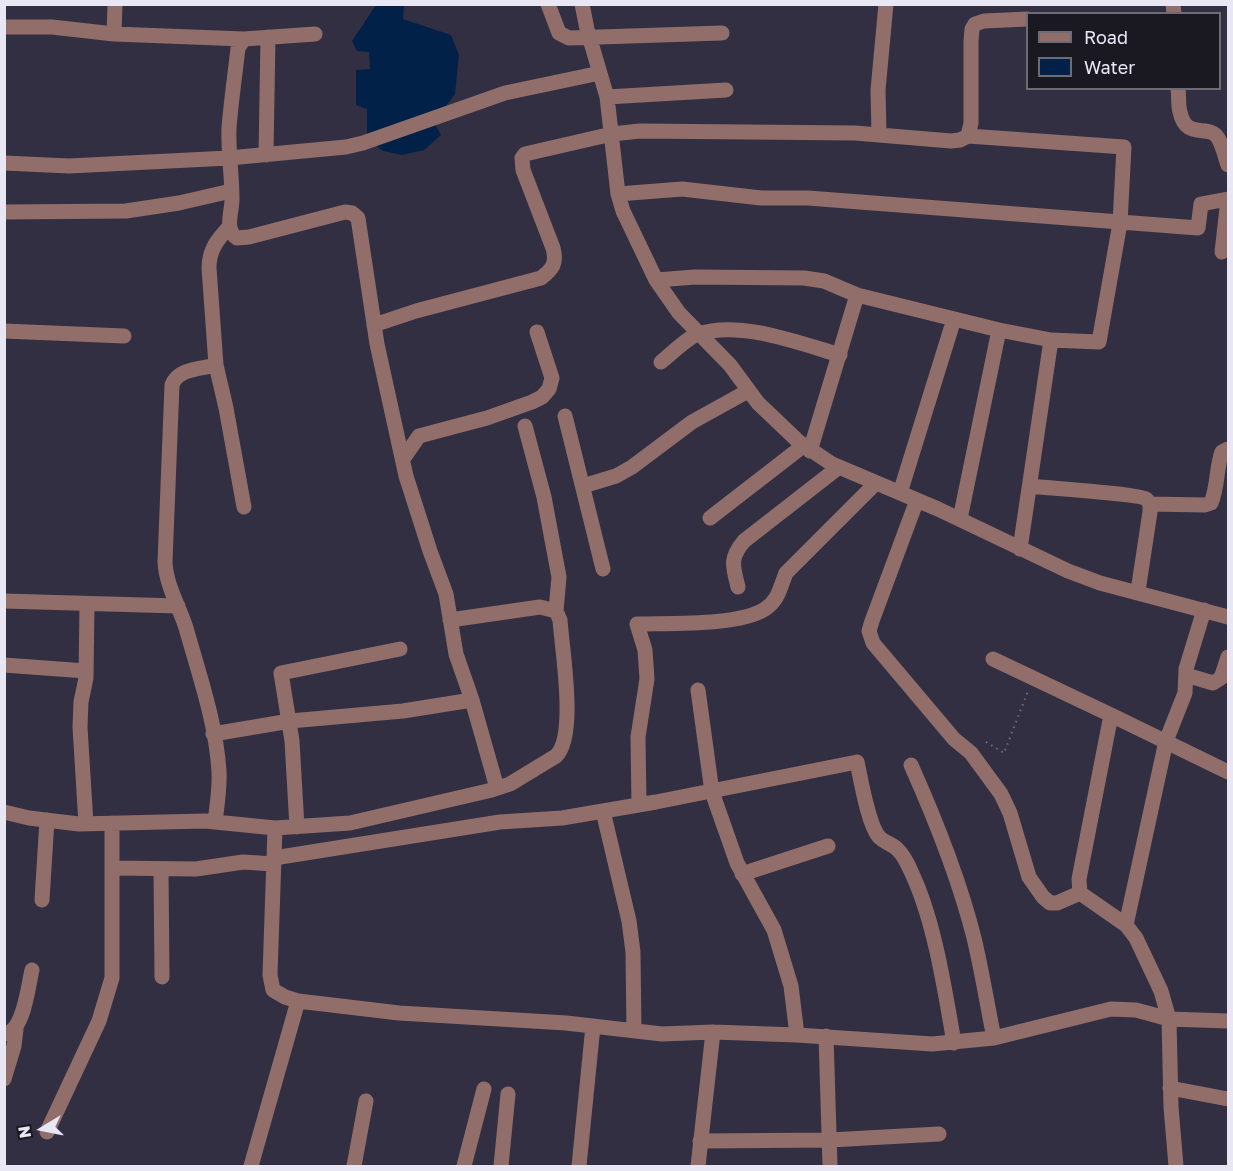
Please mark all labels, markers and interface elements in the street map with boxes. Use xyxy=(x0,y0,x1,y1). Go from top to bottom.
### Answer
legend xyxy=(1026,12,1221,90)
text: Road xyxy=(1084,26,1128,48)
text: Water xyxy=(1084,56,1135,78)
north arrow xyxy=(12,1099,72,1159)
text: N xyxy=(13,1124,35,1140)

